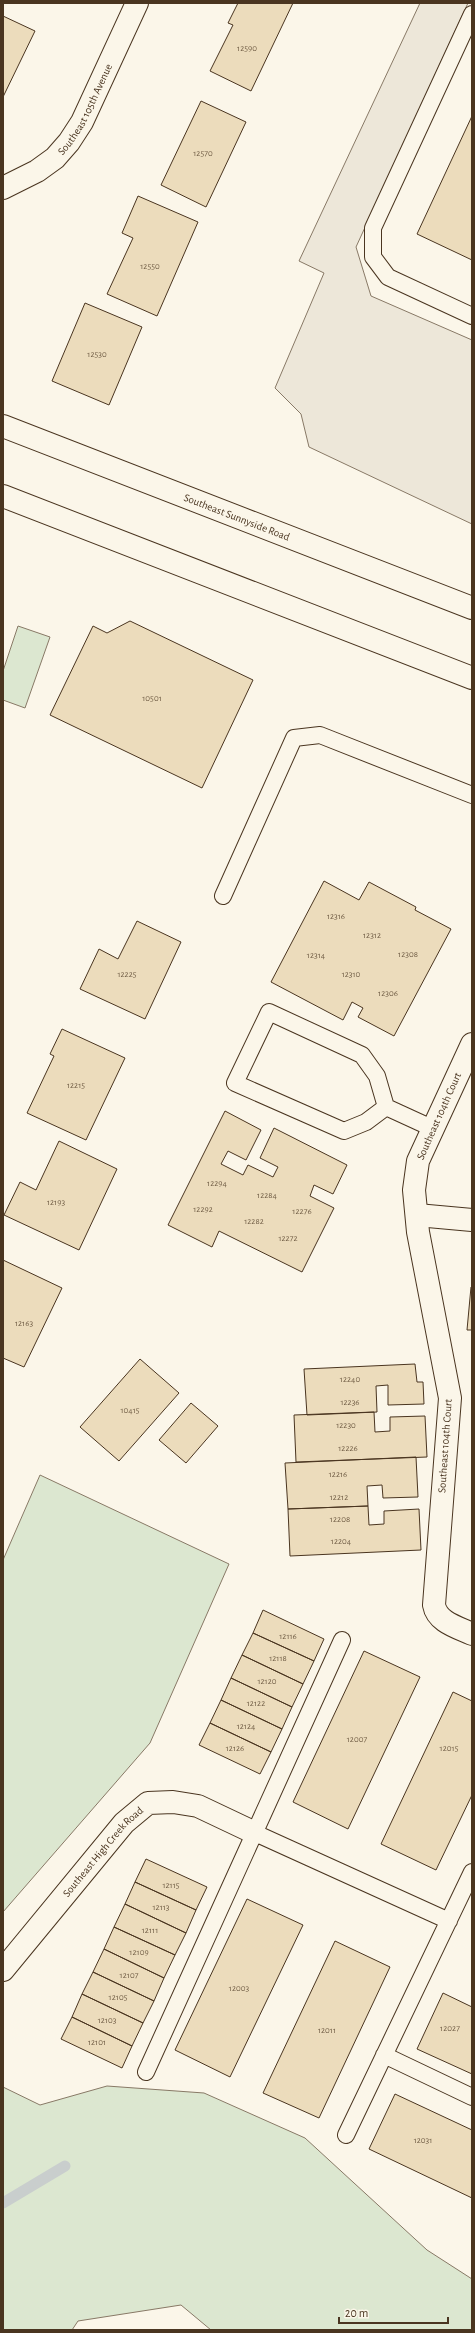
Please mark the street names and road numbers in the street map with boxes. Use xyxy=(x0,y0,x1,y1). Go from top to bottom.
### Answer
street label: Southeast 105th Avenue xyxy=(55,62,114,157)
street label: Southeast Sunnyside Road xyxy=(183,491,292,542)
street label: Southeast 104th Court xyxy=(415,1070,463,1161)
street label: Southeast 104th Court xyxy=(436,1398,454,1493)
street label: Southeast High Creek Road xyxy=(60,1804,145,1899)

